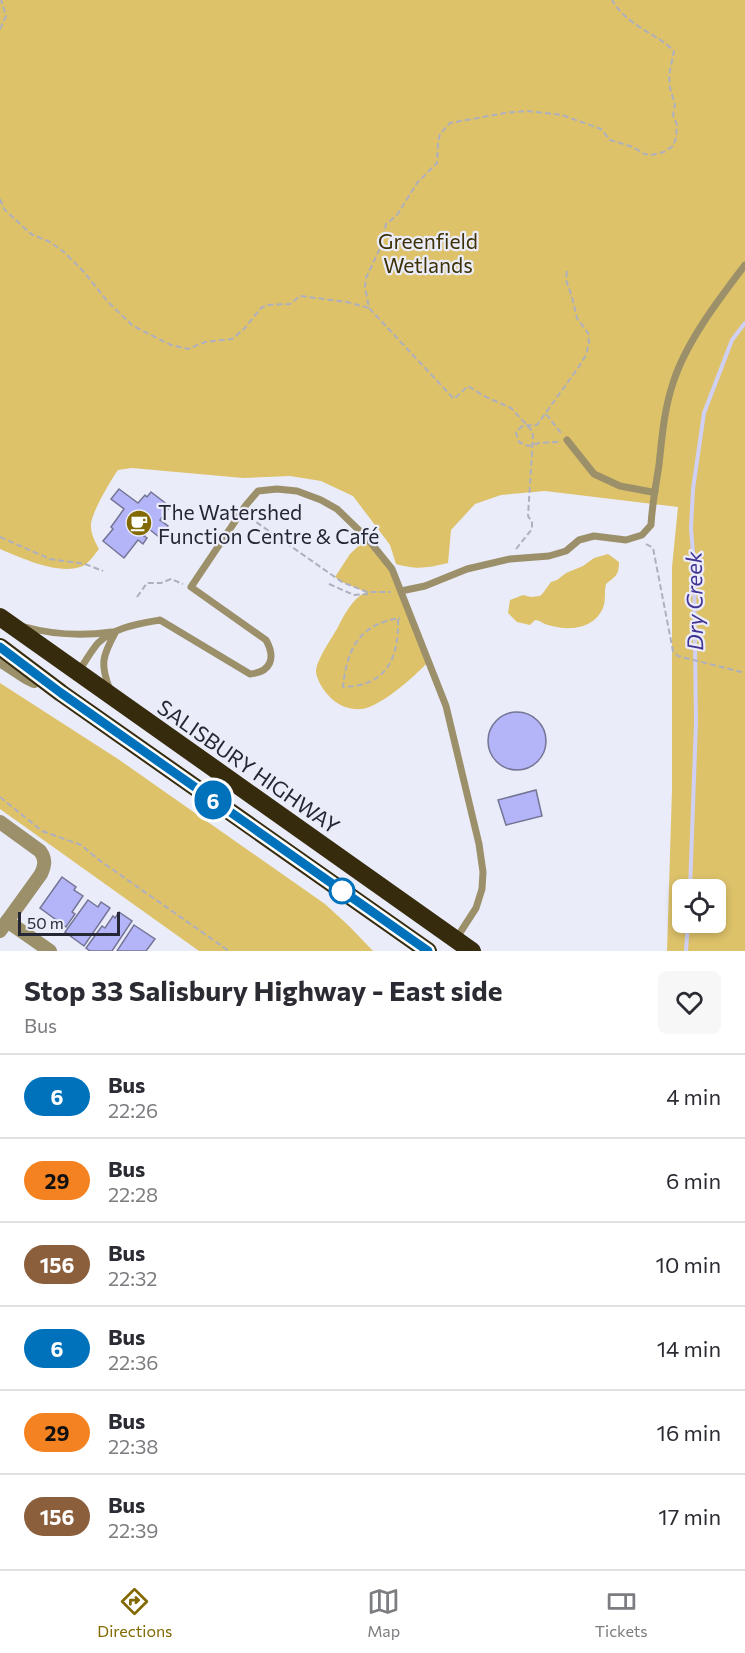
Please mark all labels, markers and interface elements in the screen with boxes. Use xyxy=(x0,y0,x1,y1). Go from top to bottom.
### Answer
park label: Greenfield Wetlands xyxy=(378,228,478,277)
place label: The Watershed Function Centre & Café xyxy=(158,499,379,548)
cafe icon: The Watershed Function Centre & Café xyxy=(124,508,154,538)
water label: Dry Creek xyxy=(680,550,708,651)
street label: SALISBURY HIGHWAY xyxy=(153,694,345,838)
line badge: 6 xyxy=(194,780,232,820)
text: 6 xyxy=(207,788,219,813)
unlabelled marker xyxy=(329,878,355,904)
map controls xyxy=(672,879,726,933)
button: locate xyxy=(672,879,726,933)
scale bar xyxy=(18,909,120,936)
text: 50 m xyxy=(27,913,64,932)
button: heart xyxy=(658,971,721,1034)
text: Stop 33 Salisbury Highway - East side xyxy=(24,973,502,1007)
text: Bus xyxy=(24,1013,57,1037)
text: Bus xyxy=(108,1071,145,1098)
text: 4 min xyxy=(666,1083,721,1110)
text: 6 xyxy=(51,1084,63,1109)
text: 22:26 xyxy=(108,1098,158,1122)
text: Bus xyxy=(108,1155,145,1182)
text: 6 min xyxy=(666,1167,721,1194)
text: 29 xyxy=(45,1168,69,1193)
text: 22:28 xyxy=(108,1182,158,1206)
text: Bus xyxy=(108,1239,145,1266)
text: 10 min xyxy=(656,1251,721,1278)
text: 156 xyxy=(40,1252,74,1277)
text: 22:32 xyxy=(108,1266,157,1290)
text: Bus xyxy=(108,1323,145,1350)
text: 14 min xyxy=(657,1335,721,1362)
text: 6 xyxy=(51,1336,63,1361)
text: 22:36 xyxy=(108,1350,158,1374)
text: Bus xyxy=(108,1407,145,1434)
text: 16 min xyxy=(657,1419,721,1446)
text: 29 xyxy=(45,1420,69,1445)
text: 22:38 xyxy=(108,1434,158,1458)
text: Bus xyxy=(108,1491,145,1518)
text: 17 min xyxy=(658,1503,721,1530)
text: 156 xyxy=(40,1504,74,1529)
text: 22:39 xyxy=(108,1518,158,1542)
tab: Directions xyxy=(97,1585,172,1640)
tab: Map xyxy=(367,1585,400,1640)
tab: Tickets xyxy=(595,1585,648,1640)

